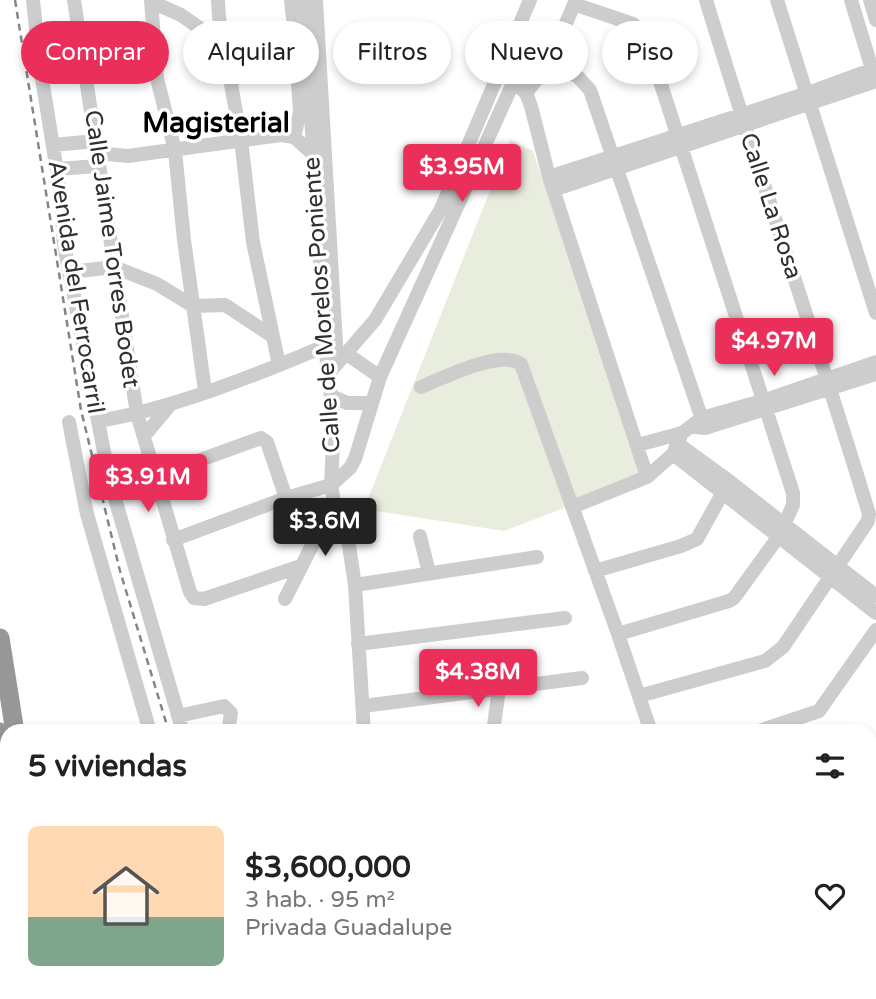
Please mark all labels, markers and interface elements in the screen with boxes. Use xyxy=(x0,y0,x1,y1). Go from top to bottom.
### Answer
chip: Comprar xyxy=(21,21,169,84)
chip: Alquilar xyxy=(183,21,319,84)
chip: Filtros xyxy=(333,21,451,84)
chip: Nuevo xyxy=(465,21,588,84)
chip: Piso xyxy=(602,21,698,84)
district label: Magisterial xyxy=(142,106,290,140)
street label: Calle Jaime Torres Bodet xyxy=(78,108,146,390)
street label: Calle La Rosa xyxy=(734,129,808,283)
pin: $3.95M xyxy=(405,144,519,204)
text: $3.95M xyxy=(419,153,505,181)
street label: Calle de Morelos Poniente xyxy=(297,156,347,454)
street label: Avenida del Ferrocarril xyxy=(42,158,110,416)
pin: $4.97M xyxy=(717,318,831,378)
text: $4.97M xyxy=(731,327,817,355)
pin: $3.91M xyxy=(91,454,205,514)
text: $3.91M xyxy=(105,463,191,491)
pin: $3.6M xyxy=(276,498,374,558)
text: $3.6M xyxy=(289,507,361,535)
pin: $4.38M xyxy=(421,650,535,709)
text: $4.38M xyxy=(435,658,521,686)
icon: filters xyxy=(811,747,849,785)
text: 5 viviendas xyxy=(28,748,187,785)
text: $3,600,000 xyxy=(245,849,411,886)
icon: home xyxy=(84,854,168,938)
icon: heart xyxy=(811,877,849,915)
text: 3 hab. · 95 m² xyxy=(245,886,395,914)
text: Privada Guadalupe xyxy=(245,914,452,942)

